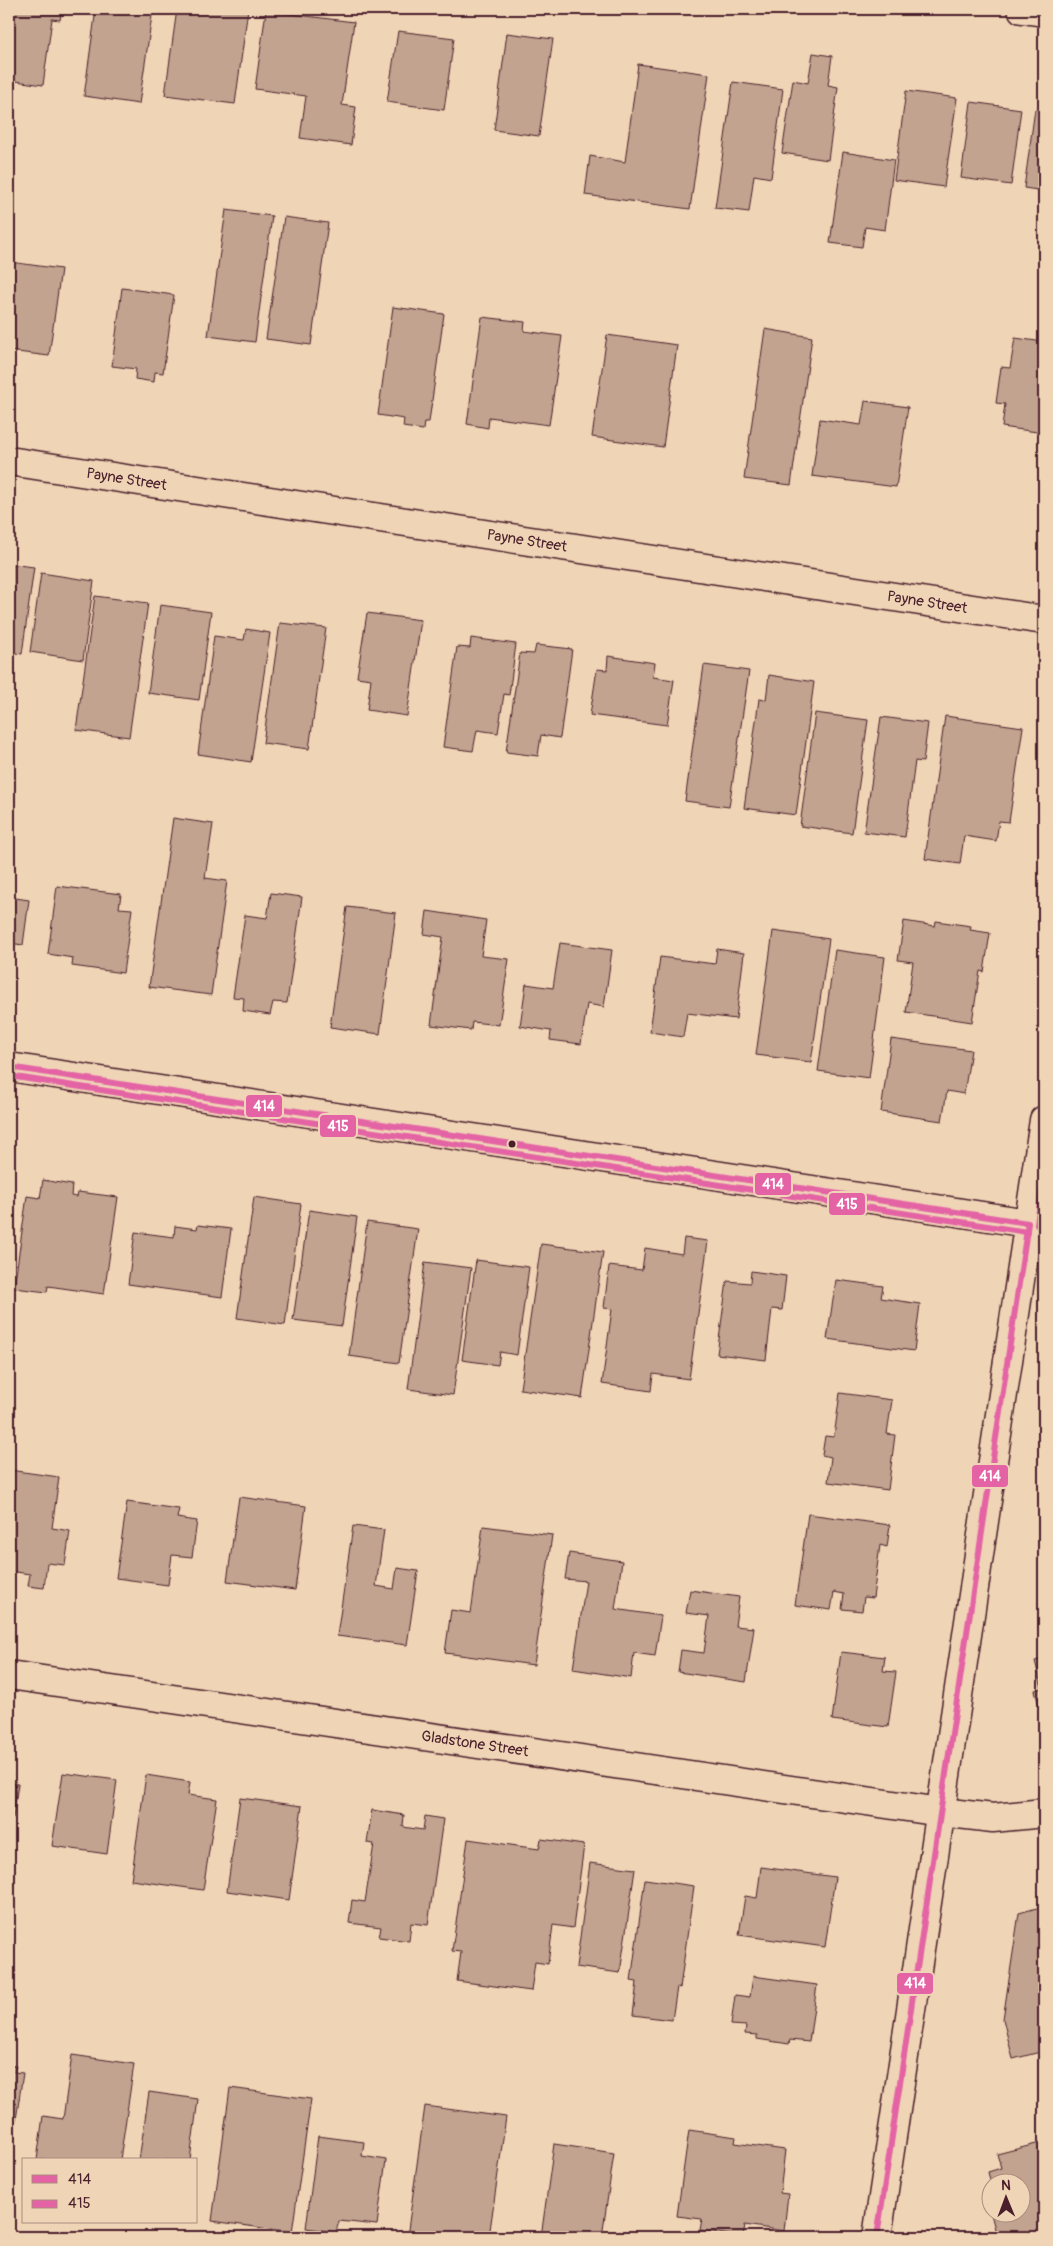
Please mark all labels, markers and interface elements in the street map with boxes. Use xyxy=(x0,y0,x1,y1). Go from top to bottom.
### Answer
street label: Payne Street xyxy=(85,464,169,495)
street label: Payne Street xyxy=(485,525,569,556)
street label: Payne Street xyxy=(886,587,970,618)
line badge: 414 xyxy=(245,1094,283,1118)
text: 414 xyxy=(253,1098,276,1115)
line badge: 415 xyxy=(319,1114,357,1138)
text: 415 xyxy=(327,1118,349,1135)
unlabelled marker xyxy=(507,1139,517,1149)
line badge: 414 xyxy=(754,1172,792,1196)
text: 414 xyxy=(762,1176,785,1193)
line badge: 415 xyxy=(828,1192,866,1216)
text: 415 xyxy=(836,1196,858,1213)
line badge: 414 xyxy=(971,1464,1009,1488)
text: 414 xyxy=(979,1468,1002,1485)
street label: Gladstone Street xyxy=(420,1726,531,1761)
line badge: 414 xyxy=(896,1972,934,1995)
text: 414 xyxy=(904,1975,927,1992)
legend xyxy=(22,2158,198,2224)
text: 414 xyxy=(68,2170,92,2189)
north arrow xyxy=(980,2174,1030,2224)
text: N xyxy=(1001,2177,1011,2194)
text: 415 xyxy=(68,2194,91,2213)

